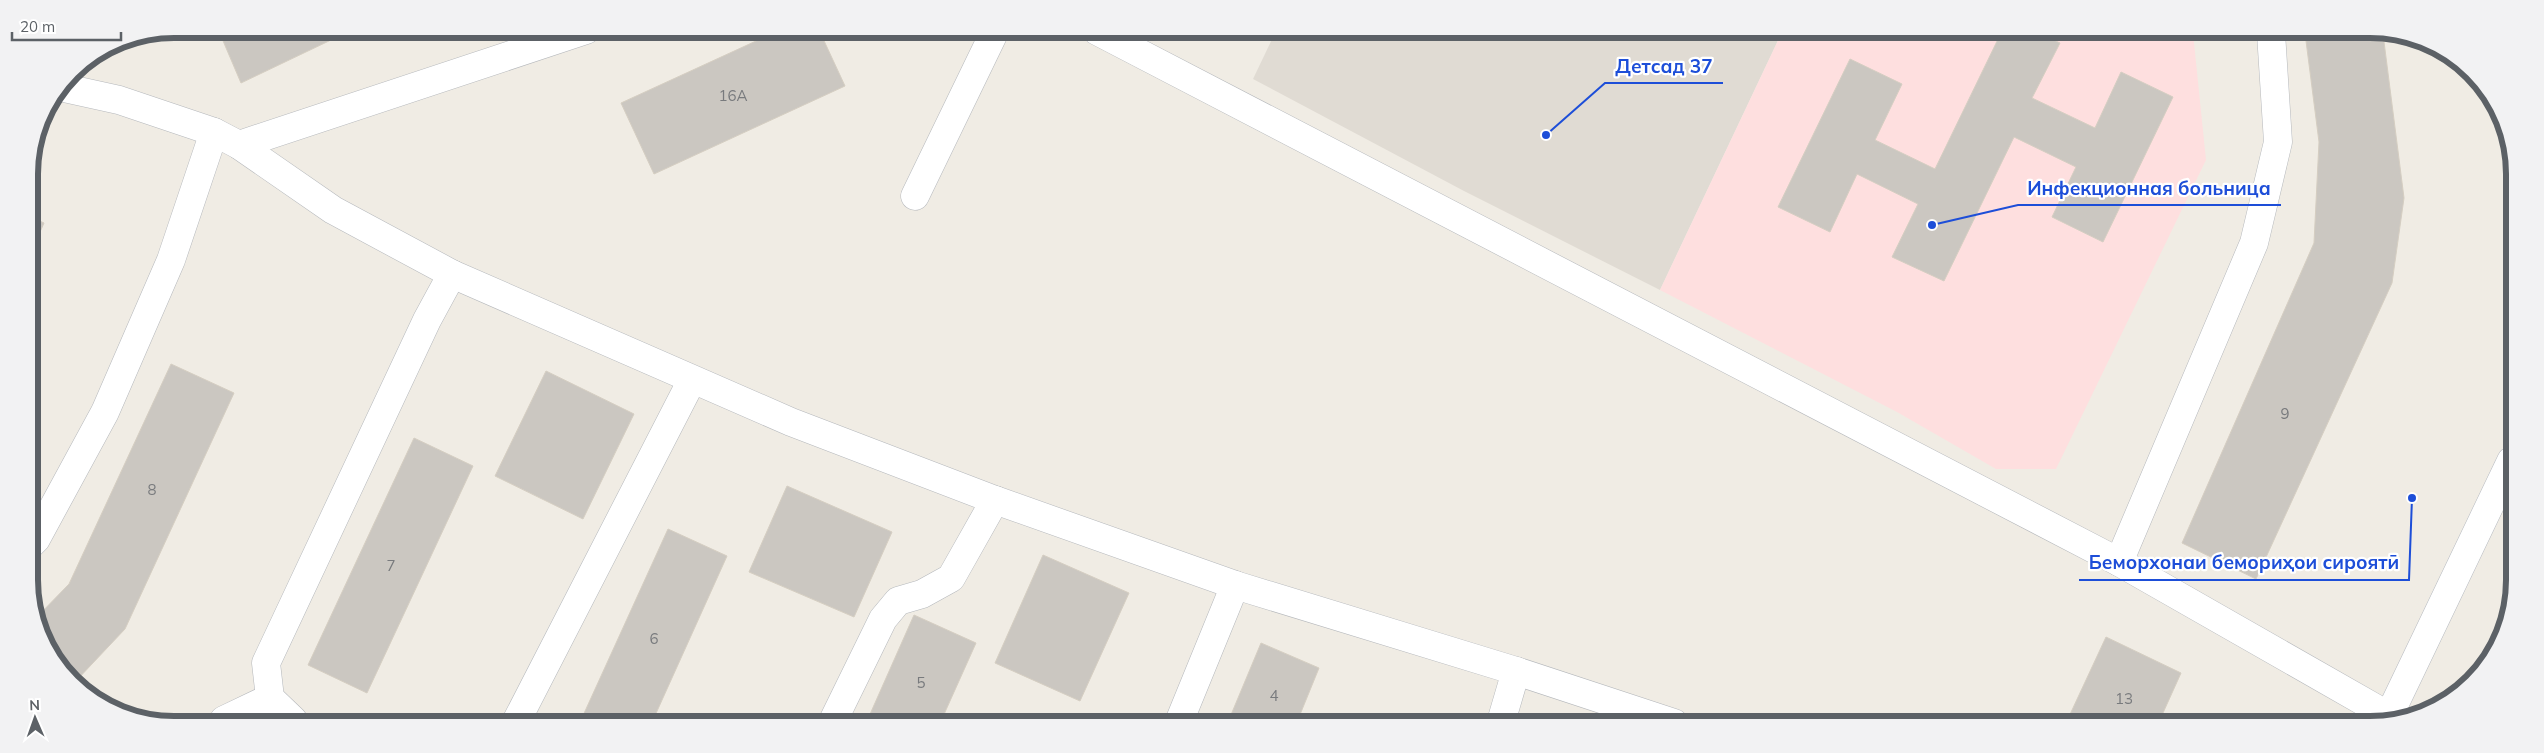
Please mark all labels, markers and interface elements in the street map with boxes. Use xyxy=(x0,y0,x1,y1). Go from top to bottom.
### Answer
scale bar xyxy=(12,10,121,42)
text: 20 m xyxy=(20,17,55,36)
callout: Детсад 37 xyxy=(1605,49,1723,83)
text: Детсад 37 xyxy=(1615,54,1713,78)
house number: 16А xyxy=(718,86,748,105)
callout: Инфекционная больница xyxy=(2018,171,2281,205)
text: Инфекционная больница xyxy=(2027,176,2271,200)
house number: 9 xyxy=(2280,404,2290,423)
house number: 8 xyxy=(147,480,157,499)
callout: Беморхонаи бемориҳои сироятӣ xyxy=(2079,546,2409,580)
text: Беморхонаи бемориҳои сироятӣ xyxy=(2089,550,2399,574)
house number: 7 xyxy=(386,556,396,575)
house number: 6 xyxy=(649,629,659,648)
house number: 5 xyxy=(916,673,926,692)
house number: 4 xyxy=(1269,686,1279,705)
house number: 13 xyxy=(2115,689,2133,708)
north arrow xyxy=(10,693,60,743)
text: N xyxy=(29,696,40,714)

